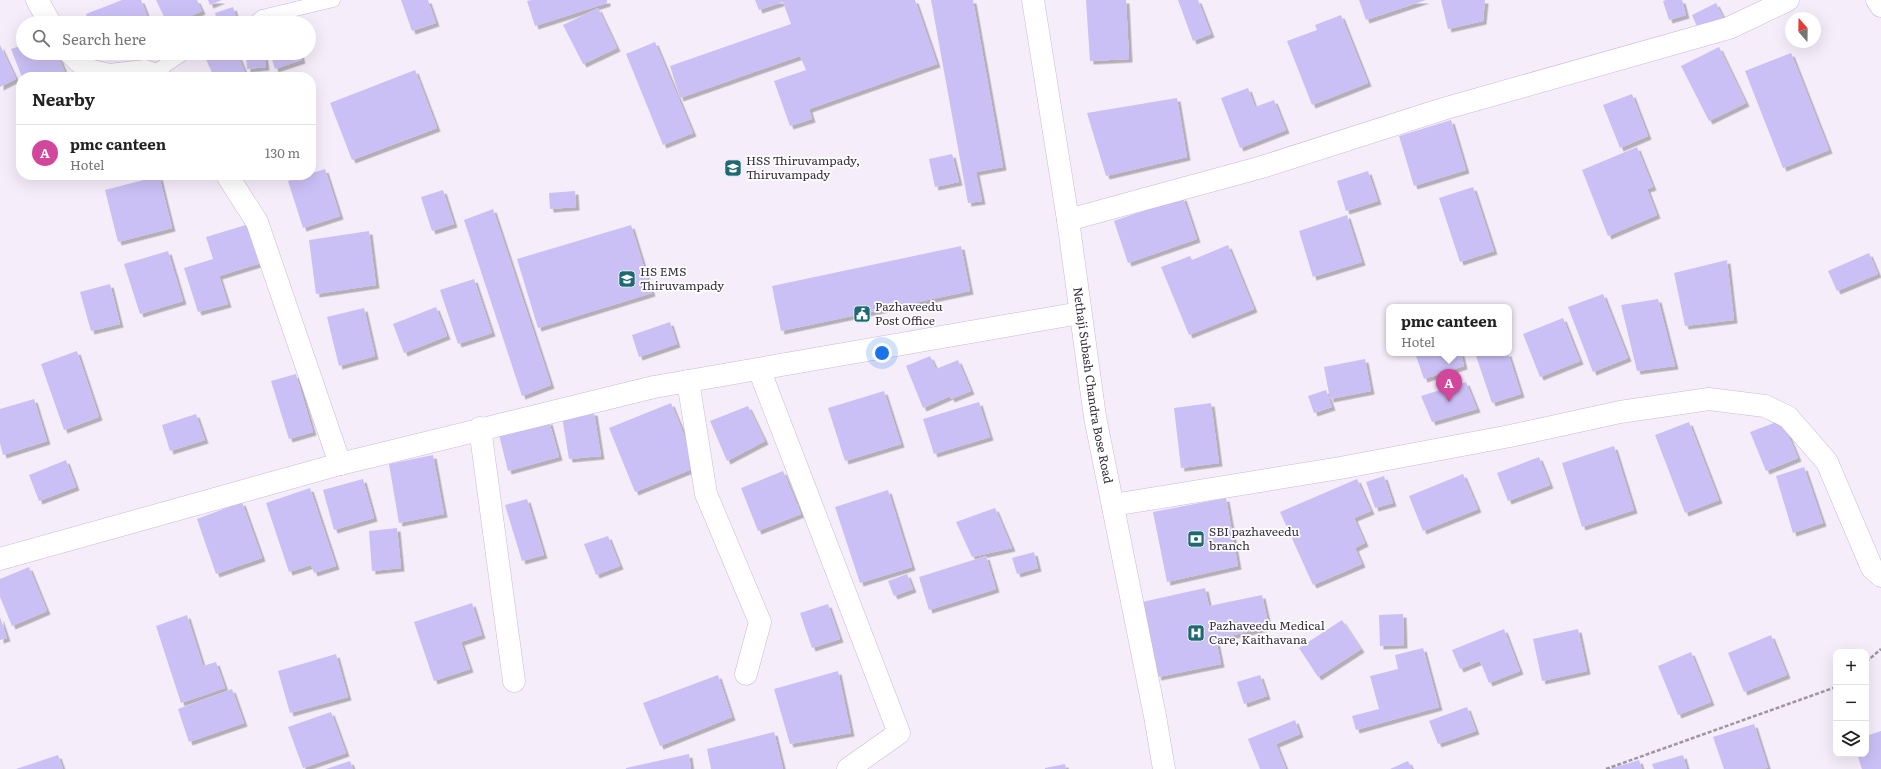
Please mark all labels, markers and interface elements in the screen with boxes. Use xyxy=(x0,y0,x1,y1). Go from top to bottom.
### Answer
north arrow xyxy=(1785,12,1821,48)
search box xyxy=(16,16,316,60)
icon: search xyxy=(30,27,52,49)
text: Search here xyxy=(62,27,146,50)
text: Nearby xyxy=(32,86,95,111)
text: pmc canteen xyxy=(70,132,166,155)
text: A xyxy=(40,143,50,162)
text: 130 m xyxy=(265,143,300,162)
place label: HSS Thiruvampady, Thiruvampady xyxy=(746,151,860,183)
text: Hotel xyxy=(70,155,104,174)
school or university icon: HSS Thiruvampady, Thiruvampady xyxy=(723,158,743,178)
place label: HS EMS Thiruvampady xyxy=(640,262,724,294)
school or university icon: HS EMS Thiruvampady xyxy=(617,269,637,289)
street label: Nethaji Subash Chandra Bose Road xyxy=(1069,286,1118,486)
place label: Pazhaveedu Post Office xyxy=(875,297,943,329)
public building icon: Pazhaveedu Post Office xyxy=(852,304,872,324)
popup xyxy=(1386,304,1512,356)
text: pmc canteen xyxy=(1401,309,1497,332)
text: Hotel xyxy=(1401,332,1435,351)
your location xyxy=(872,343,892,363)
pin: A xyxy=(1436,369,1462,402)
place label: SBI pazhaveedu branch xyxy=(1209,522,1299,554)
bank icon: SBI pazhaveedu branch xyxy=(1186,529,1206,549)
place label: Pazhaveedu Medical Care, Kaithavana xyxy=(1209,616,1325,648)
hospital icon: Pazhaveedu Medical Care, Kaithavana xyxy=(1186,623,1206,643)
map controls xyxy=(1833,649,1869,757)
button: + xyxy=(1833,649,1869,685)
button: − xyxy=(1833,685,1869,721)
button: layers xyxy=(1833,721,1869,757)

